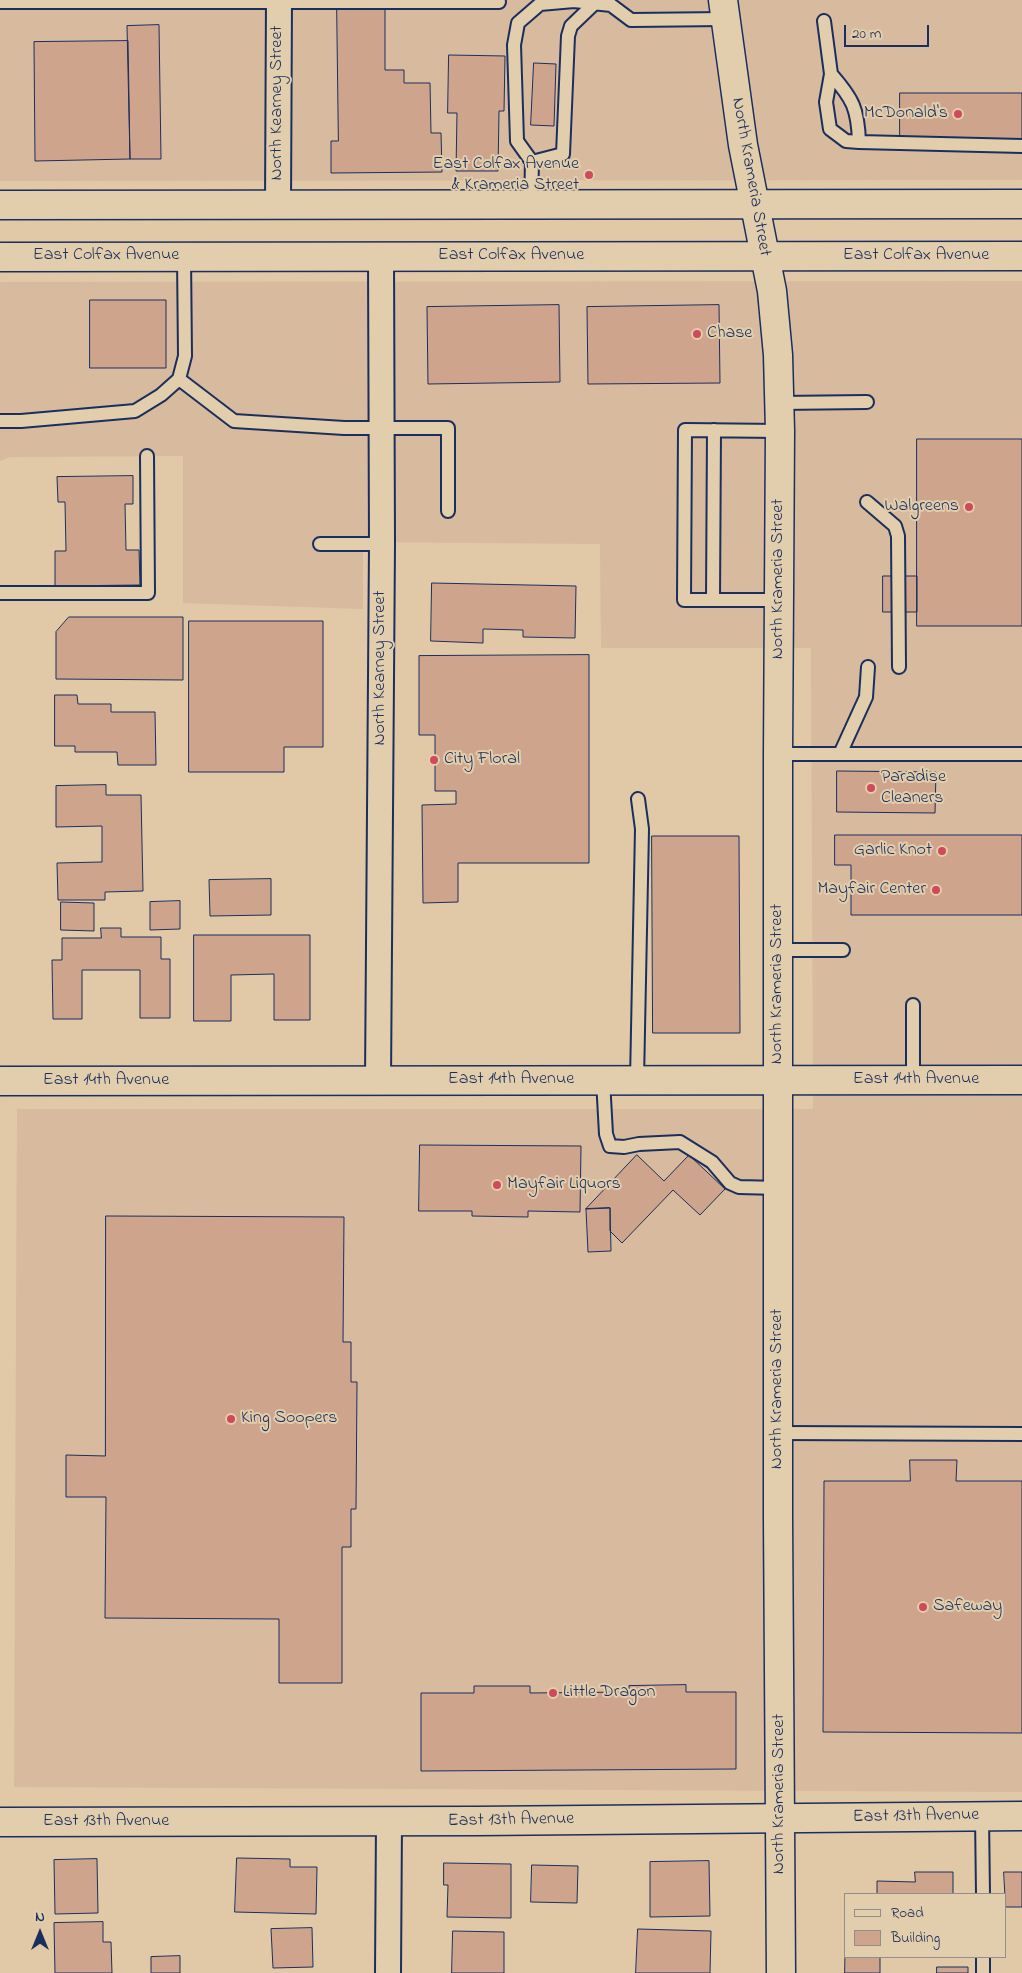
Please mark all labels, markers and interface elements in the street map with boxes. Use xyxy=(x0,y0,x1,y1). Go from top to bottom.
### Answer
scale bar xyxy=(847,15,932,47)
text: 20 m xyxy=(852,23,881,45)
street label: North Kearney Street xyxy=(267,25,289,181)
street label: North Krameria Street xyxy=(725,96,775,258)
place label: McDonald's xyxy=(864,103,948,125)
marker: McDonald's xyxy=(952,108,964,120)
place label: East Colfax Avenue & Krameria Street xyxy=(432,154,579,196)
marker: East Colfax Avenue & Krameria Street xyxy=(583,169,595,181)
street label: East Colfax Avenue xyxy=(33,245,179,267)
street label: East Colfax Avenue xyxy=(438,245,584,267)
street label: East Colfax Avenue xyxy=(843,245,989,267)
place label: Chase xyxy=(707,323,752,345)
marker: Chase xyxy=(691,328,703,340)
place label: Walgreens xyxy=(884,496,959,518)
street label: North Krameria Street xyxy=(768,499,790,659)
marker: Walgreens xyxy=(963,501,975,513)
street label: North Kearney Street xyxy=(370,590,392,746)
place label: City Floral xyxy=(444,749,520,771)
marker: City Floral xyxy=(428,754,440,766)
place label: Paradise Cleaners xyxy=(881,767,946,810)
marker: Paradise Cleaners xyxy=(865,782,877,794)
place label: Garlic Knot xyxy=(854,840,932,862)
marker: Garlic Knot xyxy=(936,845,948,857)
place label: Mayfair Center xyxy=(817,879,926,901)
marker: Mayfair Center xyxy=(930,884,942,896)
street label: North Krameria Street xyxy=(767,904,789,1064)
street label: East 14th Avenue xyxy=(448,1069,574,1091)
street label: East 14th Avenue xyxy=(853,1069,979,1091)
street label: East 14th Avenue xyxy=(43,1070,169,1092)
place label: Mayfair Liquors xyxy=(507,1174,621,1196)
marker: Mayfair Liquors xyxy=(491,1179,503,1191)
street label: North Krameria Street xyxy=(767,1309,789,1469)
place label: King Soopers xyxy=(241,1408,337,1430)
marker: King Soopers xyxy=(225,1413,237,1425)
place label: Safeway xyxy=(933,1596,1002,1618)
marker: Safeway xyxy=(917,1601,929,1613)
place label: Little Dragon xyxy=(563,1682,655,1704)
marker: Little Dragon xyxy=(547,1687,559,1699)
street label: North Krameria Street xyxy=(769,1714,791,1874)
street label: East 13th Avenue xyxy=(853,1805,979,1829)
street label: East 13th Avenue xyxy=(448,1809,574,1833)
street label: East 13th Avenue xyxy=(43,1811,169,1833)
legend xyxy=(844,1893,1007,1958)
text: Road xyxy=(891,1902,924,1924)
text: N xyxy=(35,1907,45,1928)
north arrow xyxy=(15,1908,65,1958)
text: Building xyxy=(891,1927,940,1949)

